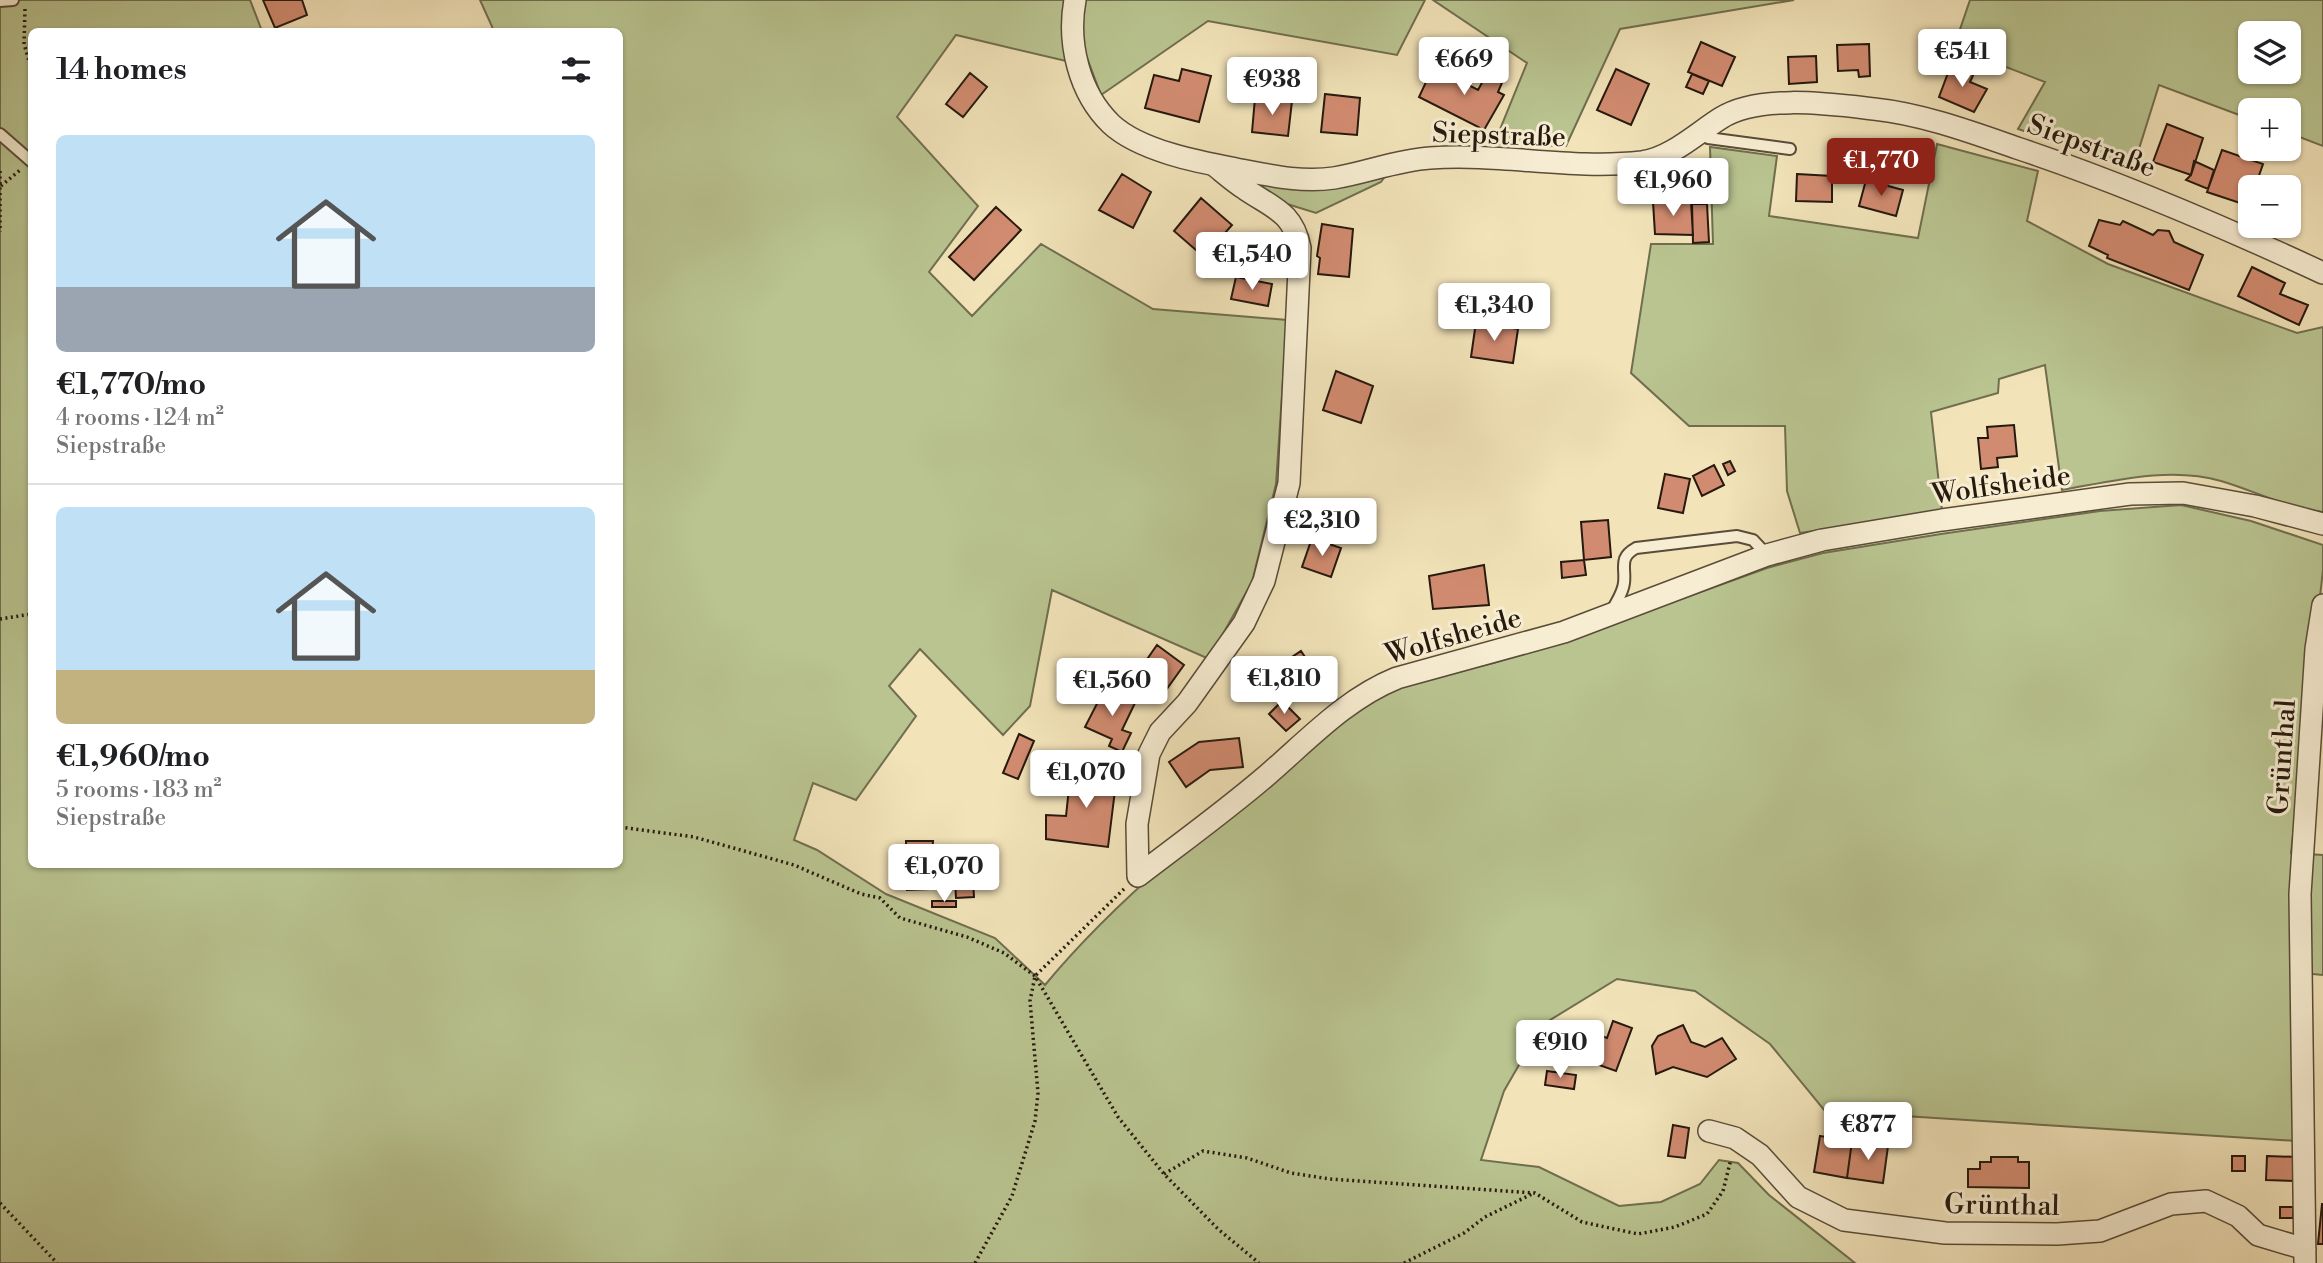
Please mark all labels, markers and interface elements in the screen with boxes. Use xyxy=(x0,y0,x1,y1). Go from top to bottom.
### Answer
map controls xyxy=(2238,21,2301,238)
button: layers xyxy=(2238,21,2301,84)
pin: €541 xyxy=(1921,29,2003,89)
pin: €669 xyxy=(1423,38,1505,97)
text: €541 xyxy=(1934,38,1990,66)
text: €669 xyxy=(1435,46,1493,74)
text: 14 homes xyxy=(56,51,187,89)
icon: filters xyxy=(557,51,595,89)
pin: €938 xyxy=(1231,58,1313,117)
text: €938 xyxy=(1243,66,1301,94)
button: + xyxy=(2238,98,2301,161)
street label: Siepstraße xyxy=(2023,107,2160,186)
street label: Siepstraße xyxy=(1431,116,1567,155)
pin: €1,770 xyxy=(1824,138,1938,198)
text: €1,770 xyxy=(1843,147,1919,175)
pin: €1,960 xyxy=(1616,158,1730,218)
text: €1,960 xyxy=(1633,167,1713,195)
button: − xyxy=(2238,175,2301,238)
icon: home xyxy=(263,181,389,307)
pin: €1,540 xyxy=(1195,232,1309,292)
text: €1,540 xyxy=(1212,241,1292,269)
pin: €1,340 xyxy=(1437,284,1551,343)
text: €1,340 xyxy=(1454,292,1534,320)
text: €1,770/mo xyxy=(56,366,206,404)
text: 4 rooms · 124 m² xyxy=(56,404,224,432)
text: Siepstraße xyxy=(56,432,166,460)
street label: Wolfsheide xyxy=(1928,458,2073,513)
pin: €2,310 xyxy=(1265,498,1379,558)
text: €2,310 xyxy=(1284,507,1360,535)
icon: home xyxy=(263,553,389,679)
street label: Wolfsheide xyxy=(1380,600,1526,673)
pin: €1,810 xyxy=(1227,656,1341,716)
pin: €1,560 xyxy=(1055,658,1169,718)
text: €1,810 xyxy=(1247,665,1321,693)
text: €1,560 xyxy=(1073,667,1151,695)
street label: Grünthal xyxy=(2261,698,2304,816)
text: €1,960/mo xyxy=(56,738,210,776)
pin: €1,070 xyxy=(1029,750,1143,810)
text: €1,070 xyxy=(1046,759,1126,787)
text: 5 rooms · 183 m² xyxy=(56,776,222,804)
text: Siepstraße xyxy=(56,804,166,832)
pin: €1,070 xyxy=(887,844,1001,904)
text: €1,070 xyxy=(904,853,984,881)
pin: €910 xyxy=(1519,1020,1601,1080)
text: €910 xyxy=(1532,1029,1588,1057)
pin: €877 xyxy=(1827,1102,1909,1162)
text: €877 xyxy=(1840,1111,1896,1139)
street label: Grünthal xyxy=(1944,1187,2060,1224)

